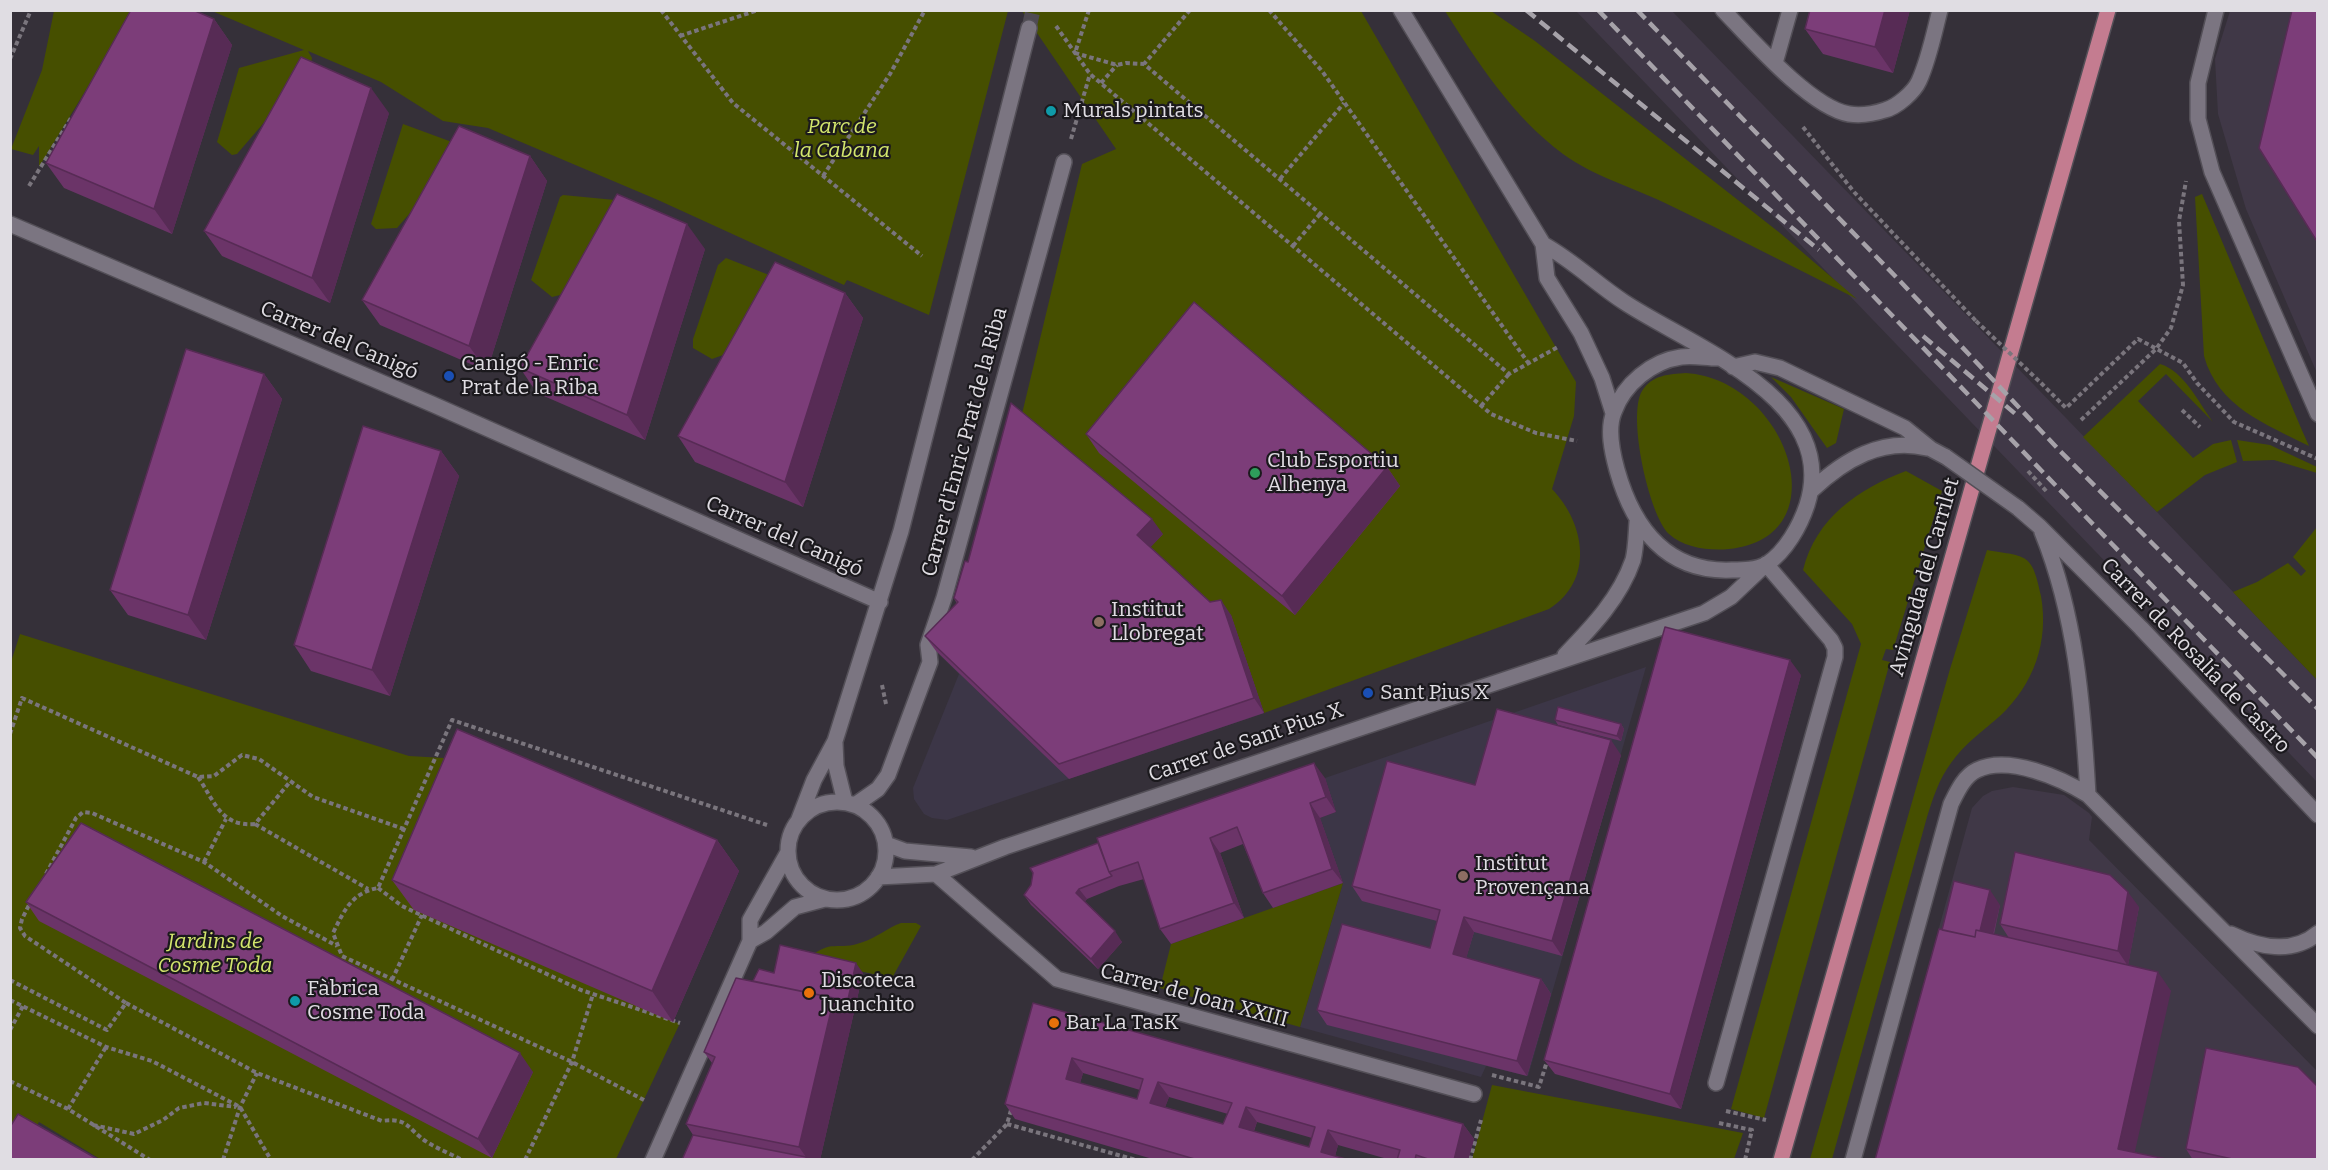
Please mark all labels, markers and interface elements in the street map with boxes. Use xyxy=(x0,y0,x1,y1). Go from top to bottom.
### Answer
place label: Murals pintats xyxy=(1063,98,1203,124)
marker: Murals pintats xyxy=(1044,104,1058,118)
park label: Parc de la Cabana xyxy=(794,114,890,164)
street label: Carrer del Canigó xyxy=(256,296,422,386)
street label: Carrer d'Enric Prat de la Riba xyxy=(917,305,1013,579)
place label: Canigó - Enric Prat de la Riba xyxy=(461,351,599,401)
marker: Canigó - Enric Prat de la Riba xyxy=(442,369,456,383)
place label: Club Esportiu Alhenya xyxy=(1267,448,1399,498)
marker: Club Esportiu Alhenya xyxy=(1248,466,1262,480)
street label: Avinguda del Carrilet xyxy=(1885,475,1965,679)
street label: Carrer del Canigó xyxy=(702,491,866,583)
street label: Carrer de Rosalía de Castro xyxy=(2095,553,2295,759)
place label: Institut Llobregat xyxy=(1111,597,1204,647)
marker: Institut Llobregat xyxy=(1092,615,1106,629)
place label: Sant Pius X xyxy=(1380,680,1489,706)
marker: Sant Pius X xyxy=(1361,686,1375,700)
street label: Carrer de Sant Pius X xyxy=(1145,698,1347,788)
place label: Institut Provençana xyxy=(1475,851,1590,901)
marker: Institut Provençana xyxy=(1456,869,1470,883)
park label: Jardins de Cosme Toda xyxy=(158,929,272,979)
street label: Carrer de Joan XXIII xyxy=(1097,959,1291,1033)
place label: Discoteca Juanchito xyxy=(821,968,915,1018)
place label: Fàbrica Cosme Toda xyxy=(307,976,425,1026)
marker: Discoteca Juanchito xyxy=(802,986,816,1000)
marker: Fàbrica Cosme Toda xyxy=(288,994,302,1008)
place label: Bar La TasK xyxy=(1066,1010,1179,1036)
marker: Bar La TasK xyxy=(1047,1016,1061,1030)

